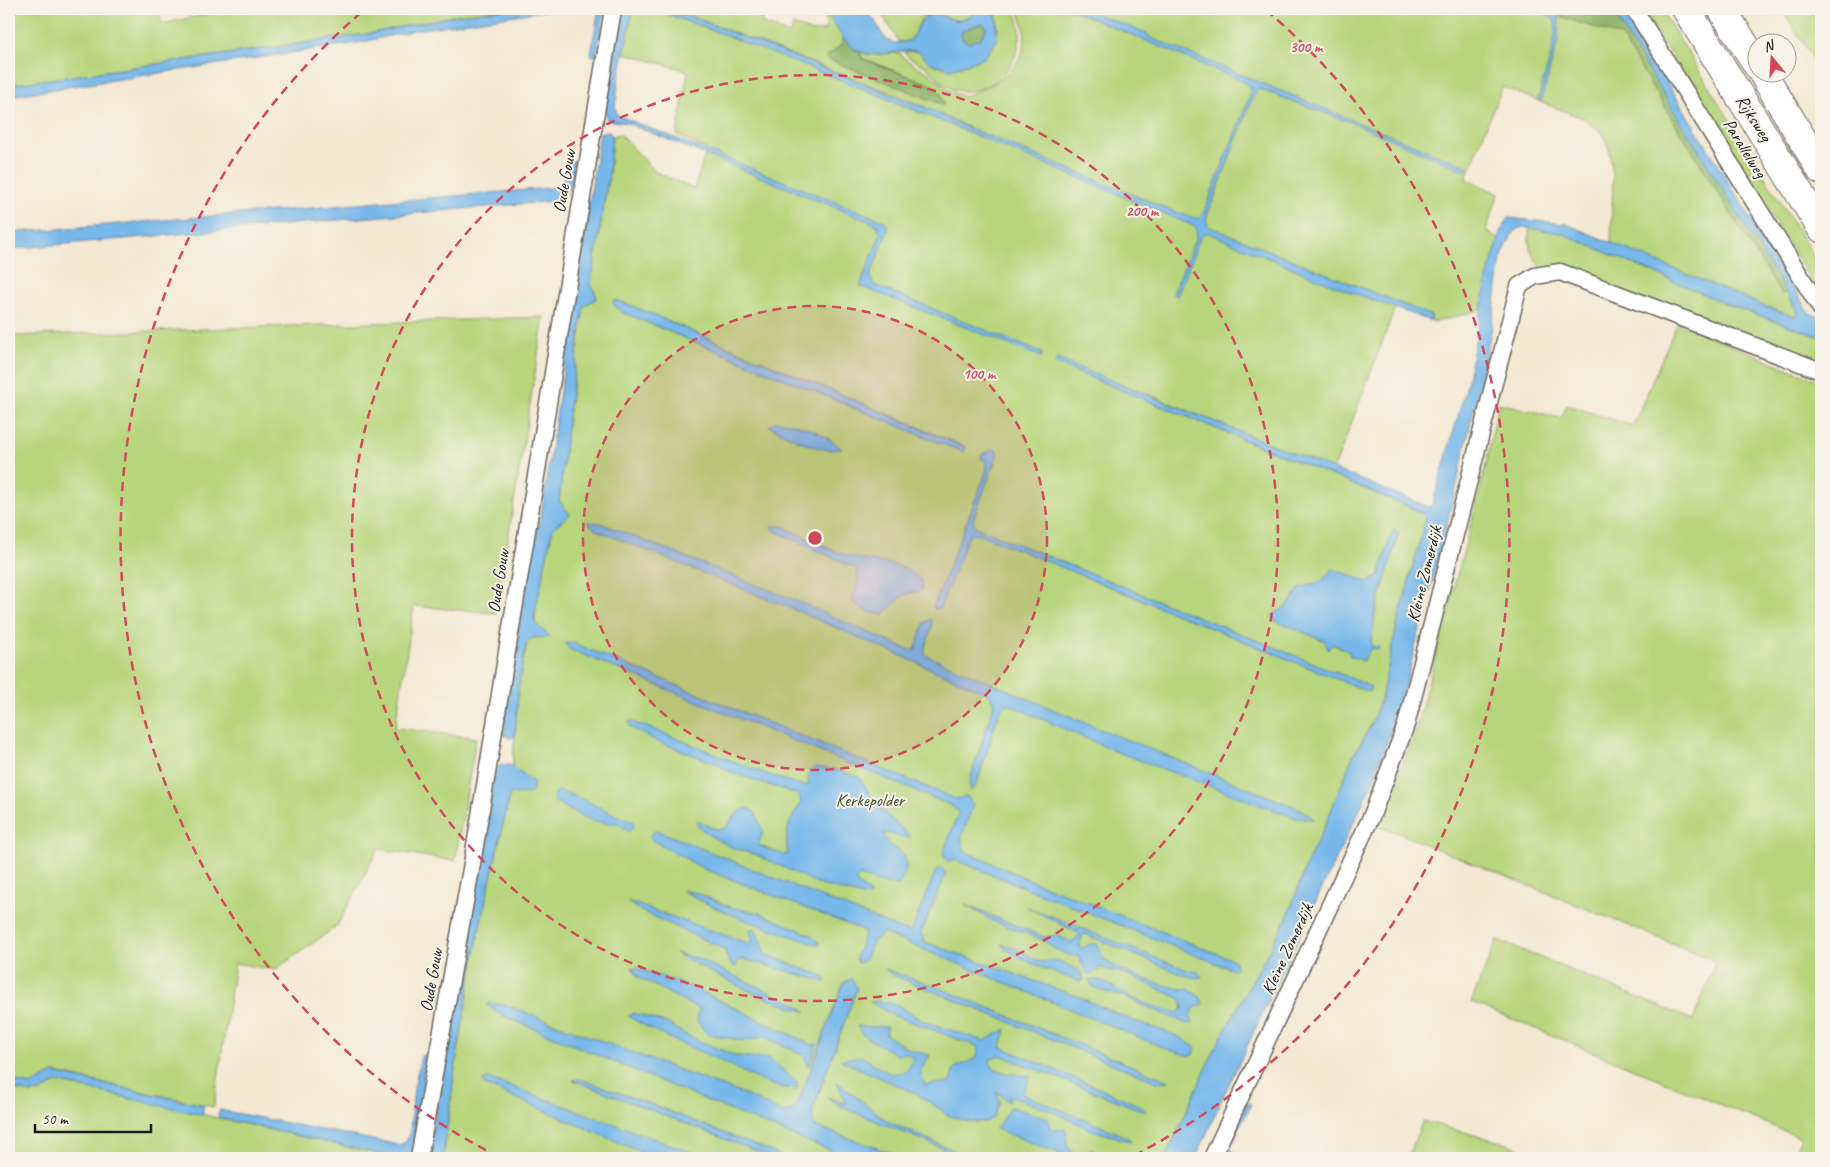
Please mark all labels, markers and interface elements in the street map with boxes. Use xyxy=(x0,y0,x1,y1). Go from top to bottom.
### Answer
north arrow xyxy=(1748,32,1798,82)
text: N xyxy=(1761,36,1777,56)
text: 300 m xyxy=(1290,38,1324,57)
street label: Rijksweg xyxy=(1731,91,1778,147)
street label: Parallelweg xyxy=(1718,114,1773,183)
street label: Oude Gouw xyxy=(548,146,581,214)
text: 200 m xyxy=(1126,202,1160,221)
text: 100 m xyxy=(963,365,997,384)
street label: Kleine Zomerdijk xyxy=(1401,522,1447,624)
centre of rings xyxy=(806,529,824,547)
street label: Oude Gouw xyxy=(482,546,514,614)
park label: Kerkepolder xyxy=(836,789,906,811)
street label: Kleine Zomerdijk xyxy=(1256,899,1318,998)
street label: Oude Gouw xyxy=(415,945,448,1013)
scale bar xyxy=(35,1102,151,1134)
text: 50 m xyxy=(42,1110,69,1129)

